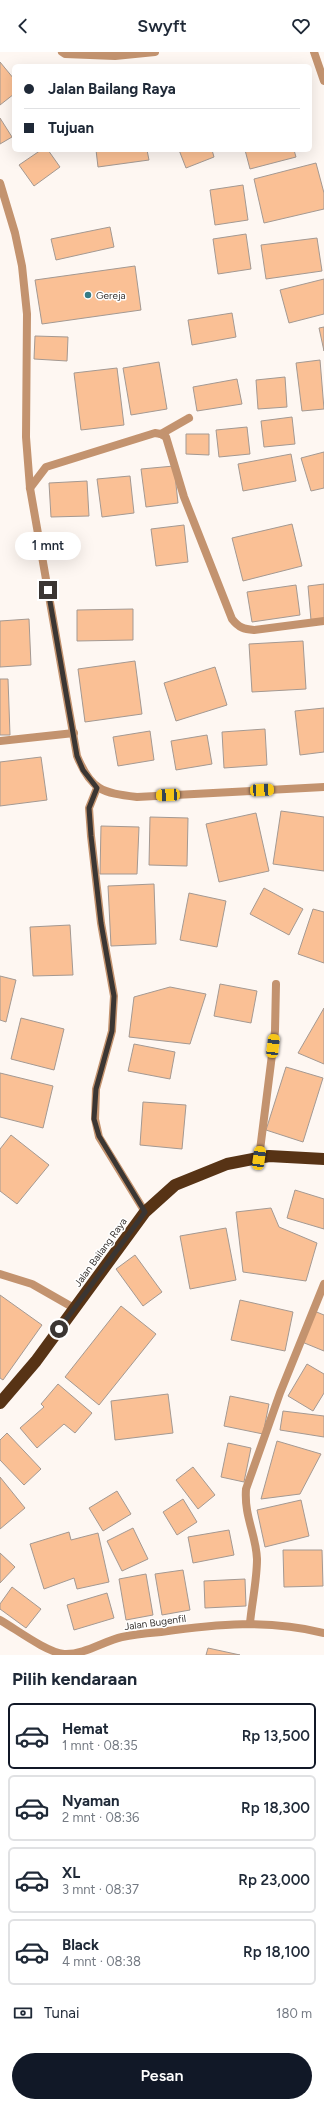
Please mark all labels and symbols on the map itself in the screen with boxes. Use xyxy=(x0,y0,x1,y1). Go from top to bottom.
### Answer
place label: Gereja xyxy=(96,289,126,302)
marker: Gereja xyxy=(83,290,93,300)
callout: 1 mnt xyxy=(15,532,81,560)
route end xyxy=(39,581,57,599)
car xyxy=(250,783,274,797)
car xyxy=(156,788,180,802)
car xyxy=(266,1033,280,1059)
car xyxy=(251,1145,267,1171)
street label: Jalan Bailang Raya xyxy=(71,1215,130,1289)
route start xyxy=(50,1320,68,1338)
street label: Jalan Bugenfil xyxy=(123,1612,187,1633)

